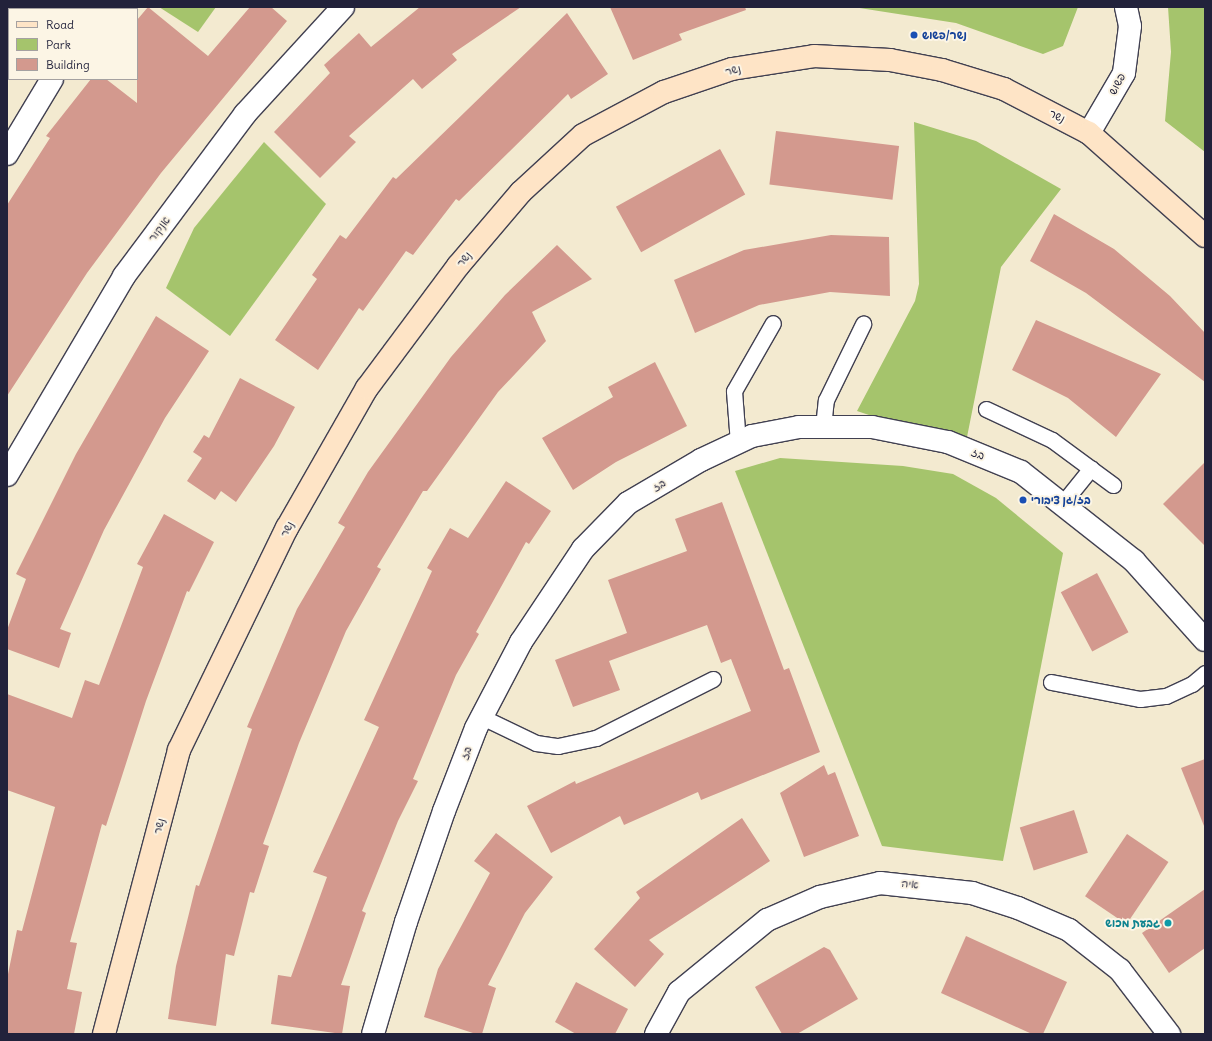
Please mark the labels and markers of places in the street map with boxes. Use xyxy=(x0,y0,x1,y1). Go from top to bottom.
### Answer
place label: נשר/פשוש xyxy=(922,28,967,42)
marker: נשר/פשוש xyxy=(909,30,919,40)
place label: בז/גן ציבורי xyxy=(1031,493,1091,507)
marker: בז/גן ציבורי xyxy=(1018,495,1028,505)
place label: גבעת מכוש xyxy=(1105,916,1160,930)
marker: גבעת מכוש xyxy=(1163,918,1173,928)

